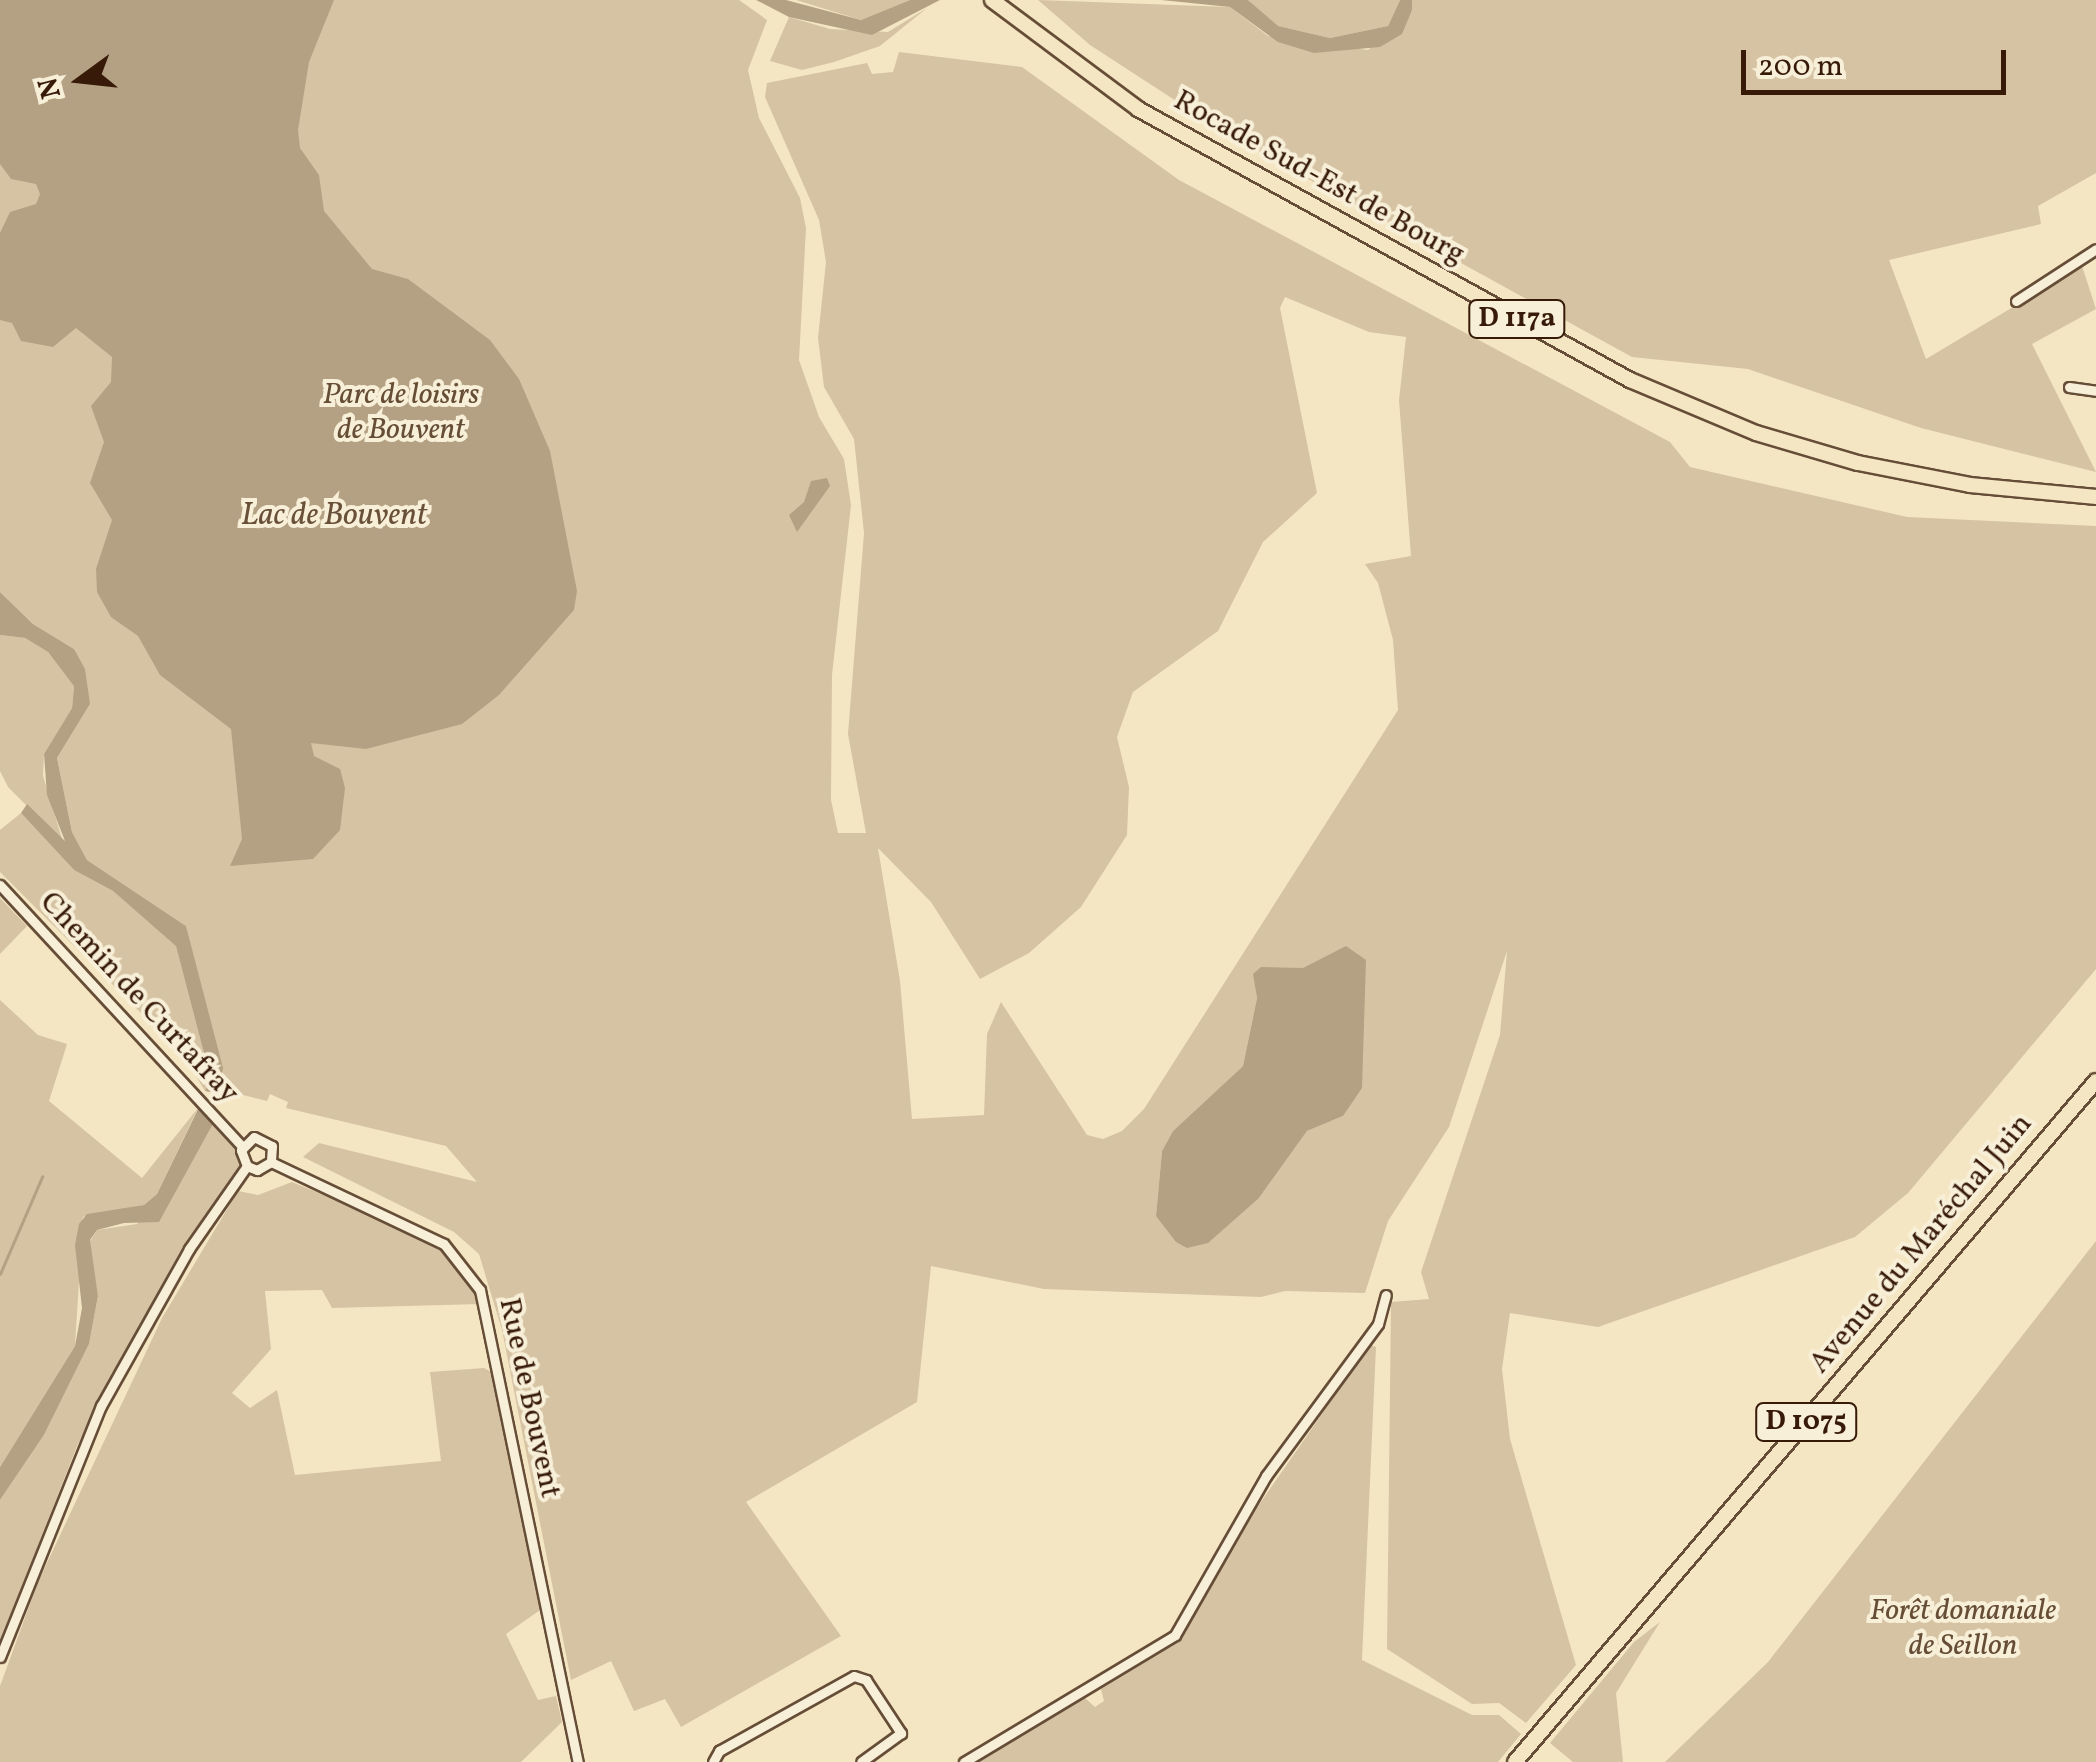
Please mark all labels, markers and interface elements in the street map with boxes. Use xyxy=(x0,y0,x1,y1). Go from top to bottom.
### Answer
north arrow xyxy=(30,30,130,130)
scale bar xyxy=(1746,30,2011,92)
text: 200 m xyxy=(1758,46,1843,88)
text: N xyxy=(29,73,72,103)
street label: Rocade Sud-Est de Bourg xyxy=(1167,83,1471,273)
road number: D 117a xyxy=(1467,296,1567,342)
park label: Parc de loisirs de Bouvent xyxy=(323,377,479,448)
water label: Lac de Bouvent xyxy=(241,497,427,535)
street label: Chemin de Curtafray xyxy=(32,885,246,1111)
street label: Avenue du Maréchal Juin xyxy=(1802,1107,2040,1381)
street label: Rue de Bouvent xyxy=(490,1295,568,1501)
road number: D 1075 xyxy=(1754,1399,1858,1445)
park label: Forêt domaniale de Seillon xyxy=(1870,1593,2056,1664)

